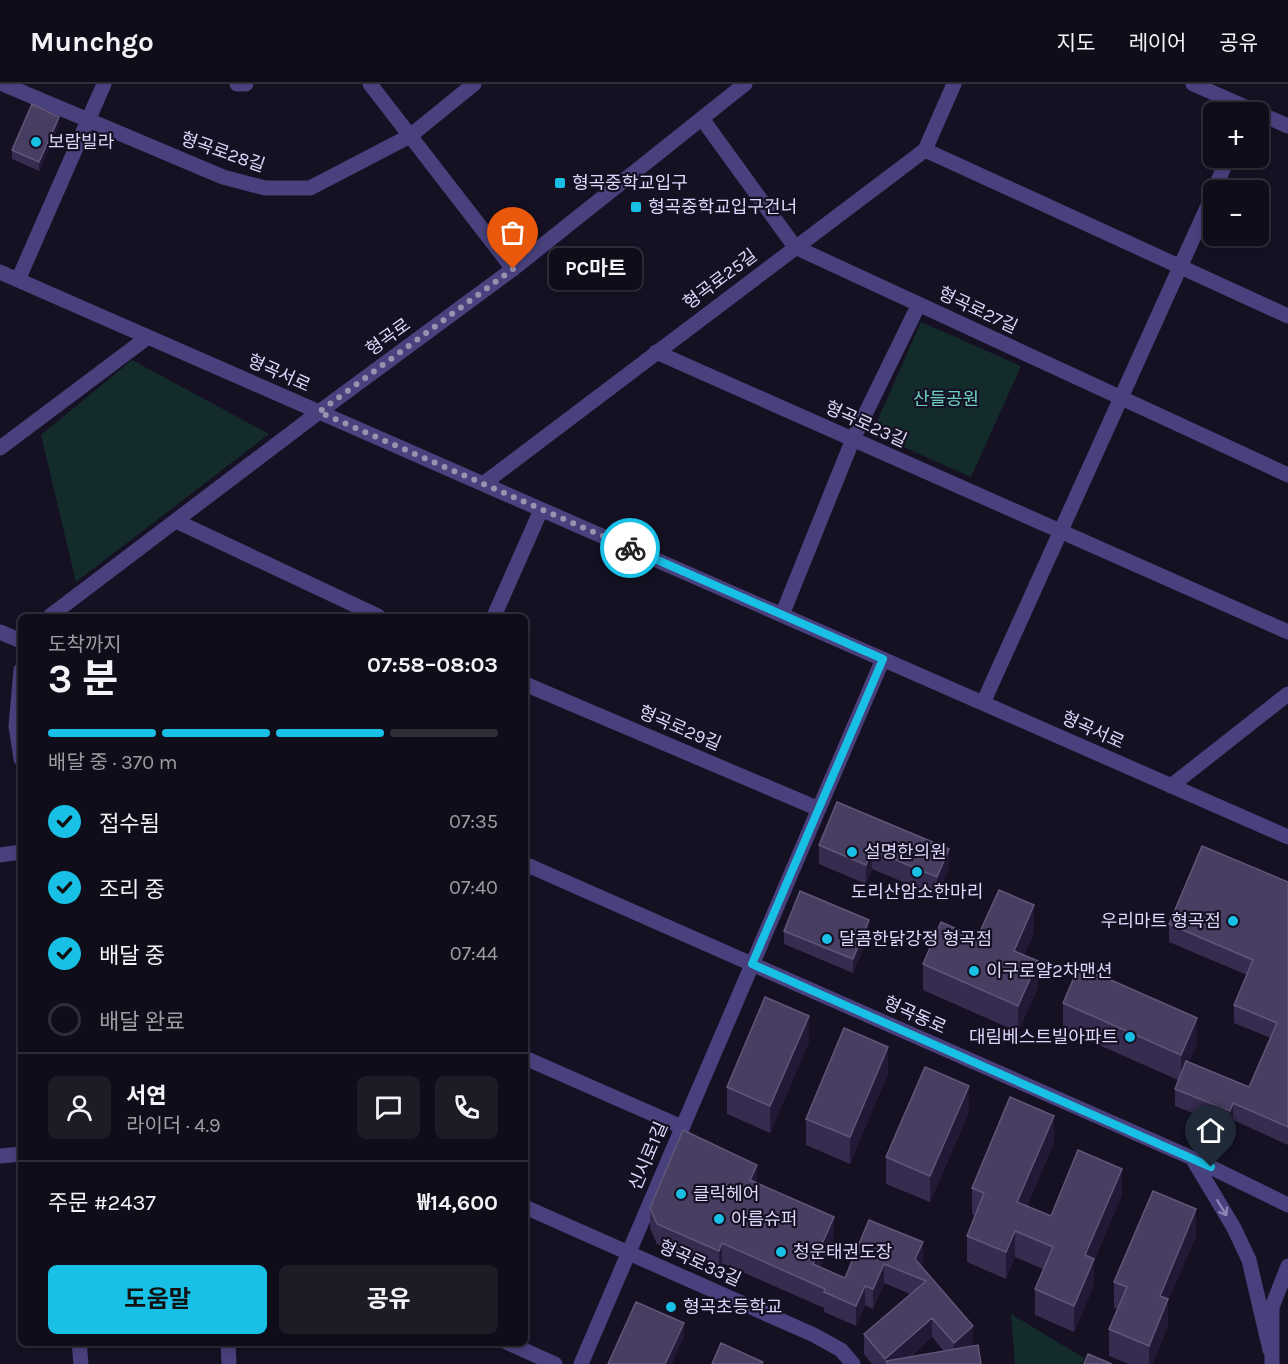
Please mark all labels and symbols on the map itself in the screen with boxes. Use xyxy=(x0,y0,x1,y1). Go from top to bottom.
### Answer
street label: 형곡로28길 xyxy=(178,127,268,177)
place label: 보람빌라 xyxy=(48,131,115,153)
marker: 보람빌라 xyxy=(29,135,43,149)
place label: 형곡중학교입구 xyxy=(572,172,688,194)
marker: 형곡중학교입구 xyxy=(553,176,567,190)
place label: 형곡중학교입구건너 xyxy=(648,196,797,218)
marker: 형곡중학교입구건너 xyxy=(629,200,643,214)
pin xyxy=(487,207,538,269)
street label: 형곡로25길 xyxy=(679,244,761,314)
callout: PC마트 xyxy=(549,248,642,290)
street label: 형곡로27길 xyxy=(935,282,1021,338)
street label: 형곡로 xyxy=(361,313,415,361)
street label: 형곡서로 xyxy=(244,349,314,397)
park label: 산들공원 xyxy=(913,388,979,410)
street label: 형곡로23길 xyxy=(822,396,910,452)
courier xyxy=(600,518,660,578)
street label: 형곡로29길 xyxy=(636,701,724,755)
street label: 형곡서로 xyxy=(1058,706,1128,754)
place label: 설명한의원 xyxy=(864,841,947,863)
marker: 설명한의원 xyxy=(845,845,859,859)
marker: 도리산암소한마리 xyxy=(910,865,924,879)
place label: 도리산암소한마리 xyxy=(851,881,983,903)
place label: 우리마트 형곡점 xyxy=(1101,910,1221,932)
marker: 우리마트 형곡점 xyxy=(1226,914,1240,928)
place label: 달콤한닭강정 형곡점 xyxy=(839,928,992,950)
marker: 달콤한닭강정 형곡점 xyxy=(820,932,834,946)
place label: 이구로얄2차맨션 xyxy=(986,960,1112,982)
marker: 이구로얄2차맨션 xyxy=(967,964,981,978)
street label: 형곡동로 xyxy=(880,991,950,1039)
place label: 대림베스트빌아파트 xyxy=(969,1026,1118,1048)
marker: 대림베스트빌아파트 xyxy=(1123,1030,1137,1044)
pin xyxy=(1185,1105,1236,1167)
street label: 신시로1길 xyxy=(624,1118,672,1194)
place label: 클릭헤어 xyxy=(693,1183,759,1205)
marker: 클릭헤어 xyxy=(674,1187,688,1201)
one-way arrow xyxy=(1217,1199,1229,1216)
place label: 아름슈퍼 xyxy=(731,1208,797,1230)
marker: 아름슈퍼 xyxy=(712,1212,726,1226)
street label: 형곡로33길 xyxy=(656,1235,744,1291)
place label: 청운태권도장 xyxy=(793,1241,892,1263)
marker: 청운태권도장 xyxy=(774,1245,788,1259)
place label: 형곡초등학교 xyxy=(683,1296,782,1318)
marker: 형곡초등학교 xyxy=(664,1300,678,1314)

